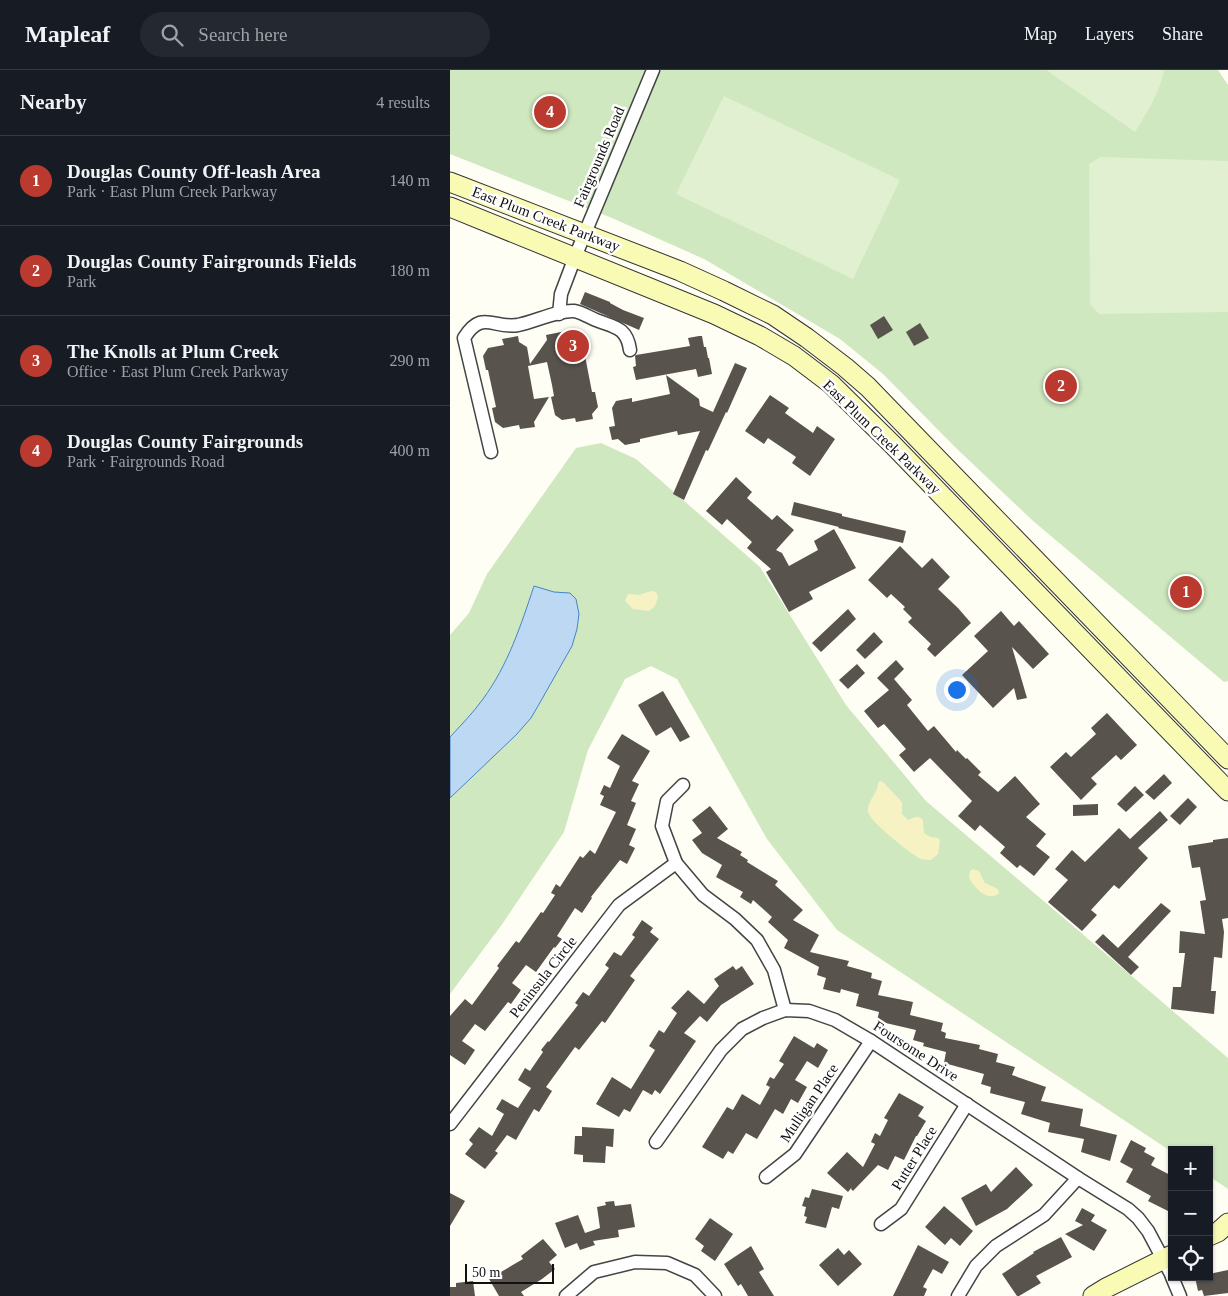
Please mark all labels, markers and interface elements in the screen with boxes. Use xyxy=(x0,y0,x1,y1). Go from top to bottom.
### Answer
search box xyxy=(140,12,490,57)
text: Mapleaf xyxy=(25,21,110,47)
icon: search xyxy=(158,21,186,49)
text: Search here xyxy=(198,24,287,45)
text: Map xyxy=(1024,24,1057,44)
text: Layers xyxy=(1085,24,1134,44)
text: Share xyxy=(1162,24,1203,44)
text: Nearby xyxy=(20,90,87,114)
pin: 4 xyxy=(534,93,566,131)
text: 4 results xyxy=(376,94,430,111)
street label: Fairgrounds Road xyxy=(571,104,628,210)
text: Douglas County Off-leash Area xyxy=(67,161,321,182)
text: 1 xyxy=(32,172,40,189)
text: 140 m xyxy=(390,172,430,189)
text: Park · East Plum Creek Parkway xyxy=(67,183,277,200)
street label: East Plum Creek Parkway xyxy=(470,183,623,255)
text: Douglas County Fairgrounds Fields xyxy=(67,251,356,272)
text: 2 xyxy=(32,262,40,279)
text: 180 m xyxy=(390,262,430,279)
text: Park xyxy=(67,273,96,290)
pin: 3 xyxy=(557,327,589,365)
text: The Knolls at Plum Creek xyxy=(67,341,279,362)
text: 3 xyxy=(32,352,40,369)
text: 290 m xyxy=(390,352,430,369)
text: Office · East Plum Creek Parkway xyxy=(67,363,288,380)
pin: 2 xyxy=(1045,367,1077,405)
street label: East Plum Creek Parkway xyxy=(820,377,944,498)
text: Douglas County Fairgrounds xyxy=(67,431,303,452)
text: 4 xyxy=(32,442,40,459)
text: 400 m xyxy=(390,442,430,459)
text: Park · Fairgrounds Road xyxy=(67,453,224,470)
pin: 1 xyxy=(1170,573,1202,611)
your location xyxy=(944,677,970,703)
street label: Peninsula Circle xyxy=(506,933,580,1021)
street label: Foursome Drive xyxy=(871,1018,962,1085)
street label: Mulligan Place xyxy=(777,1060,841,1145)
street label: Putter Place xyxy=(888,1123,940,1193)
map controls xyxy=(1168,1146,1213,1281)
button: + xyxy=(1168,1146,1213,1191)
button: − xyxy=(1168,1191,1213,1236)
button: locate xyxy=(1168,1236,1213,1281)
scale bar xyxy=(465,1261,554,1284)
text: 50 m xyxy=(472,1265,500,1280)

